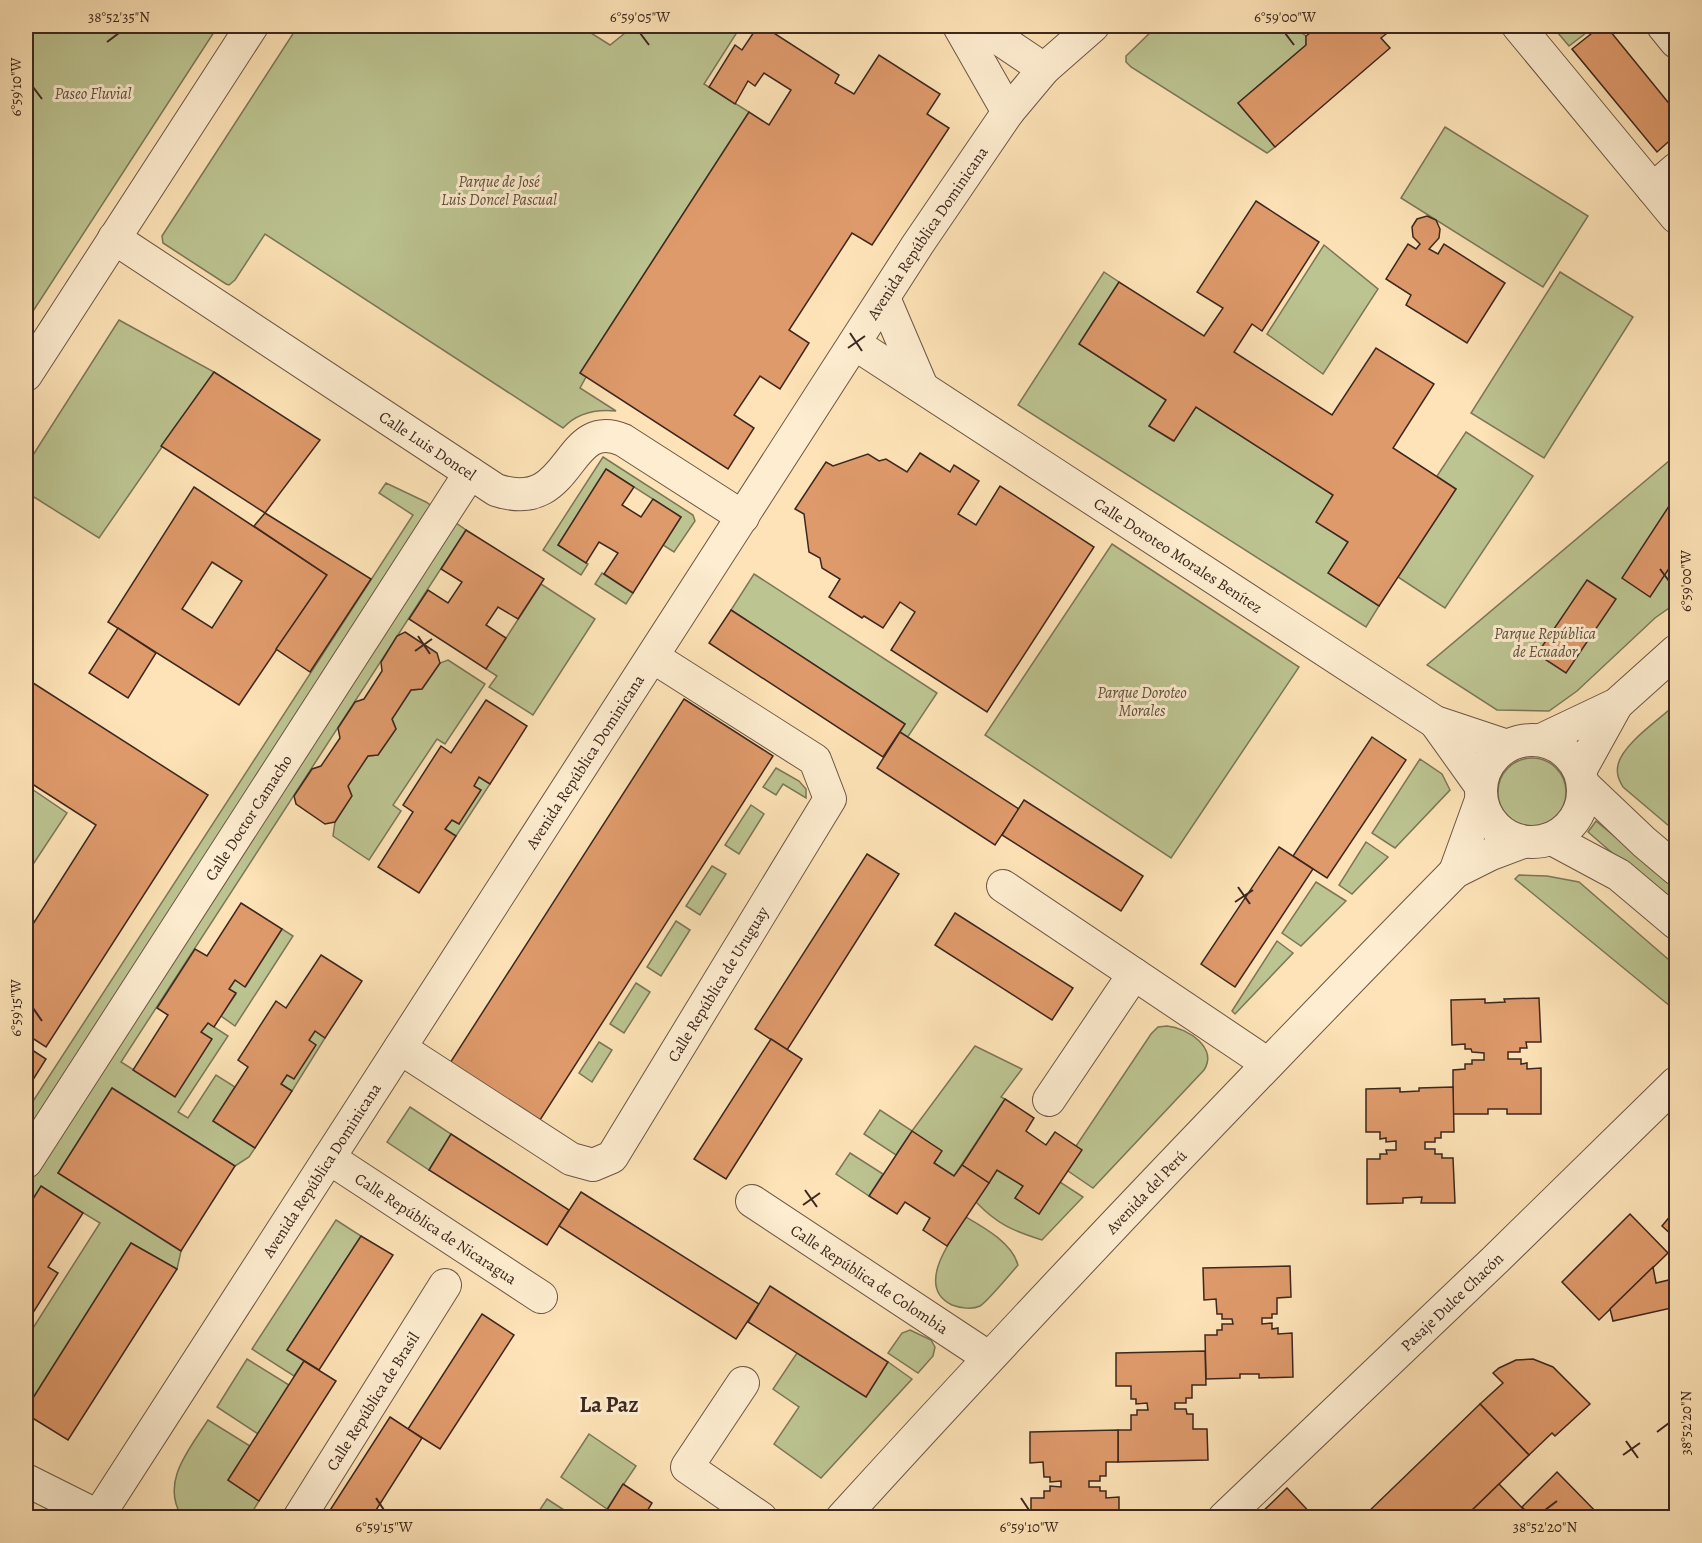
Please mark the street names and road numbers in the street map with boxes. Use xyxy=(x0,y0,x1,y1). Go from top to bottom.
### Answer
street label: Avenida República Dominicana xyxy=(862,142,994,325)
street label: Calle Luis Doncel xyxy=(374,406,480,486)
street label: Calle Doroteo Morales Benítez xyxy=(1089,492,1267,619)
street label: Avenida República Dominicana xyxy=(520,670,650,854)
street label: Calle Doctor Camacho xyxy=(200,751,298,885)
street label: Calle República de Uruguay xyxy=(663,902,775,1066)
street label: Avenida República Dominicana xyxy=(257,1079,387,1263)
street label: Avenida del Perú xyxy=(1101,1145,1192,1240)
street label: Calle República de Nicaragua xyxy=(350,1168,521,1290)
street label: Calle República de Colombia xyxy=(786,1219,953,1340)
street label: Pasaje Dulce Chacón xyxy=(1396,1248,1509,1356)
street label: Calle República de Brasil xyxy=(321,1328,425,1475)

